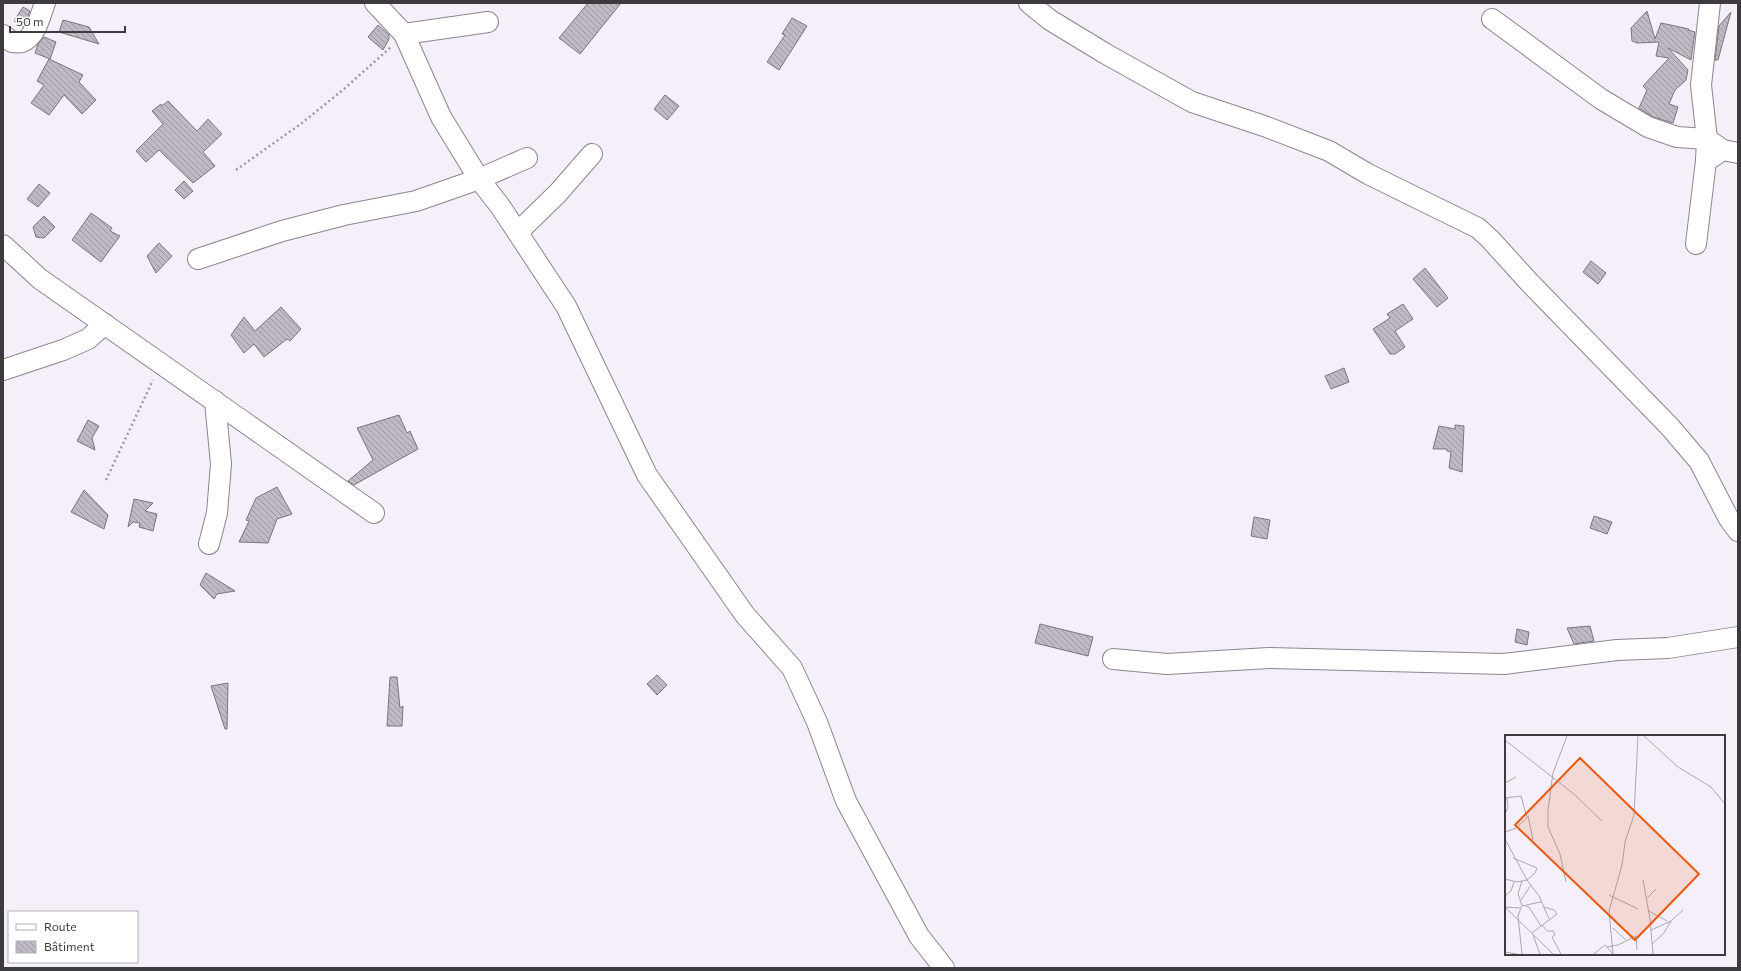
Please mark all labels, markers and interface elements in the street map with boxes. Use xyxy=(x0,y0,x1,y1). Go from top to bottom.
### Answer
scale bar xyxy=(10,8,125,34)
text: 50 m xyxy=(16,14,44,28)
inset map xyxy=(1505,735,1725,955)
legend xyxy=(8,911,138,963)
text: Route xyxy=(44,919,77,933)
text: Bâtiment xyxy=(44,939,95,953)

